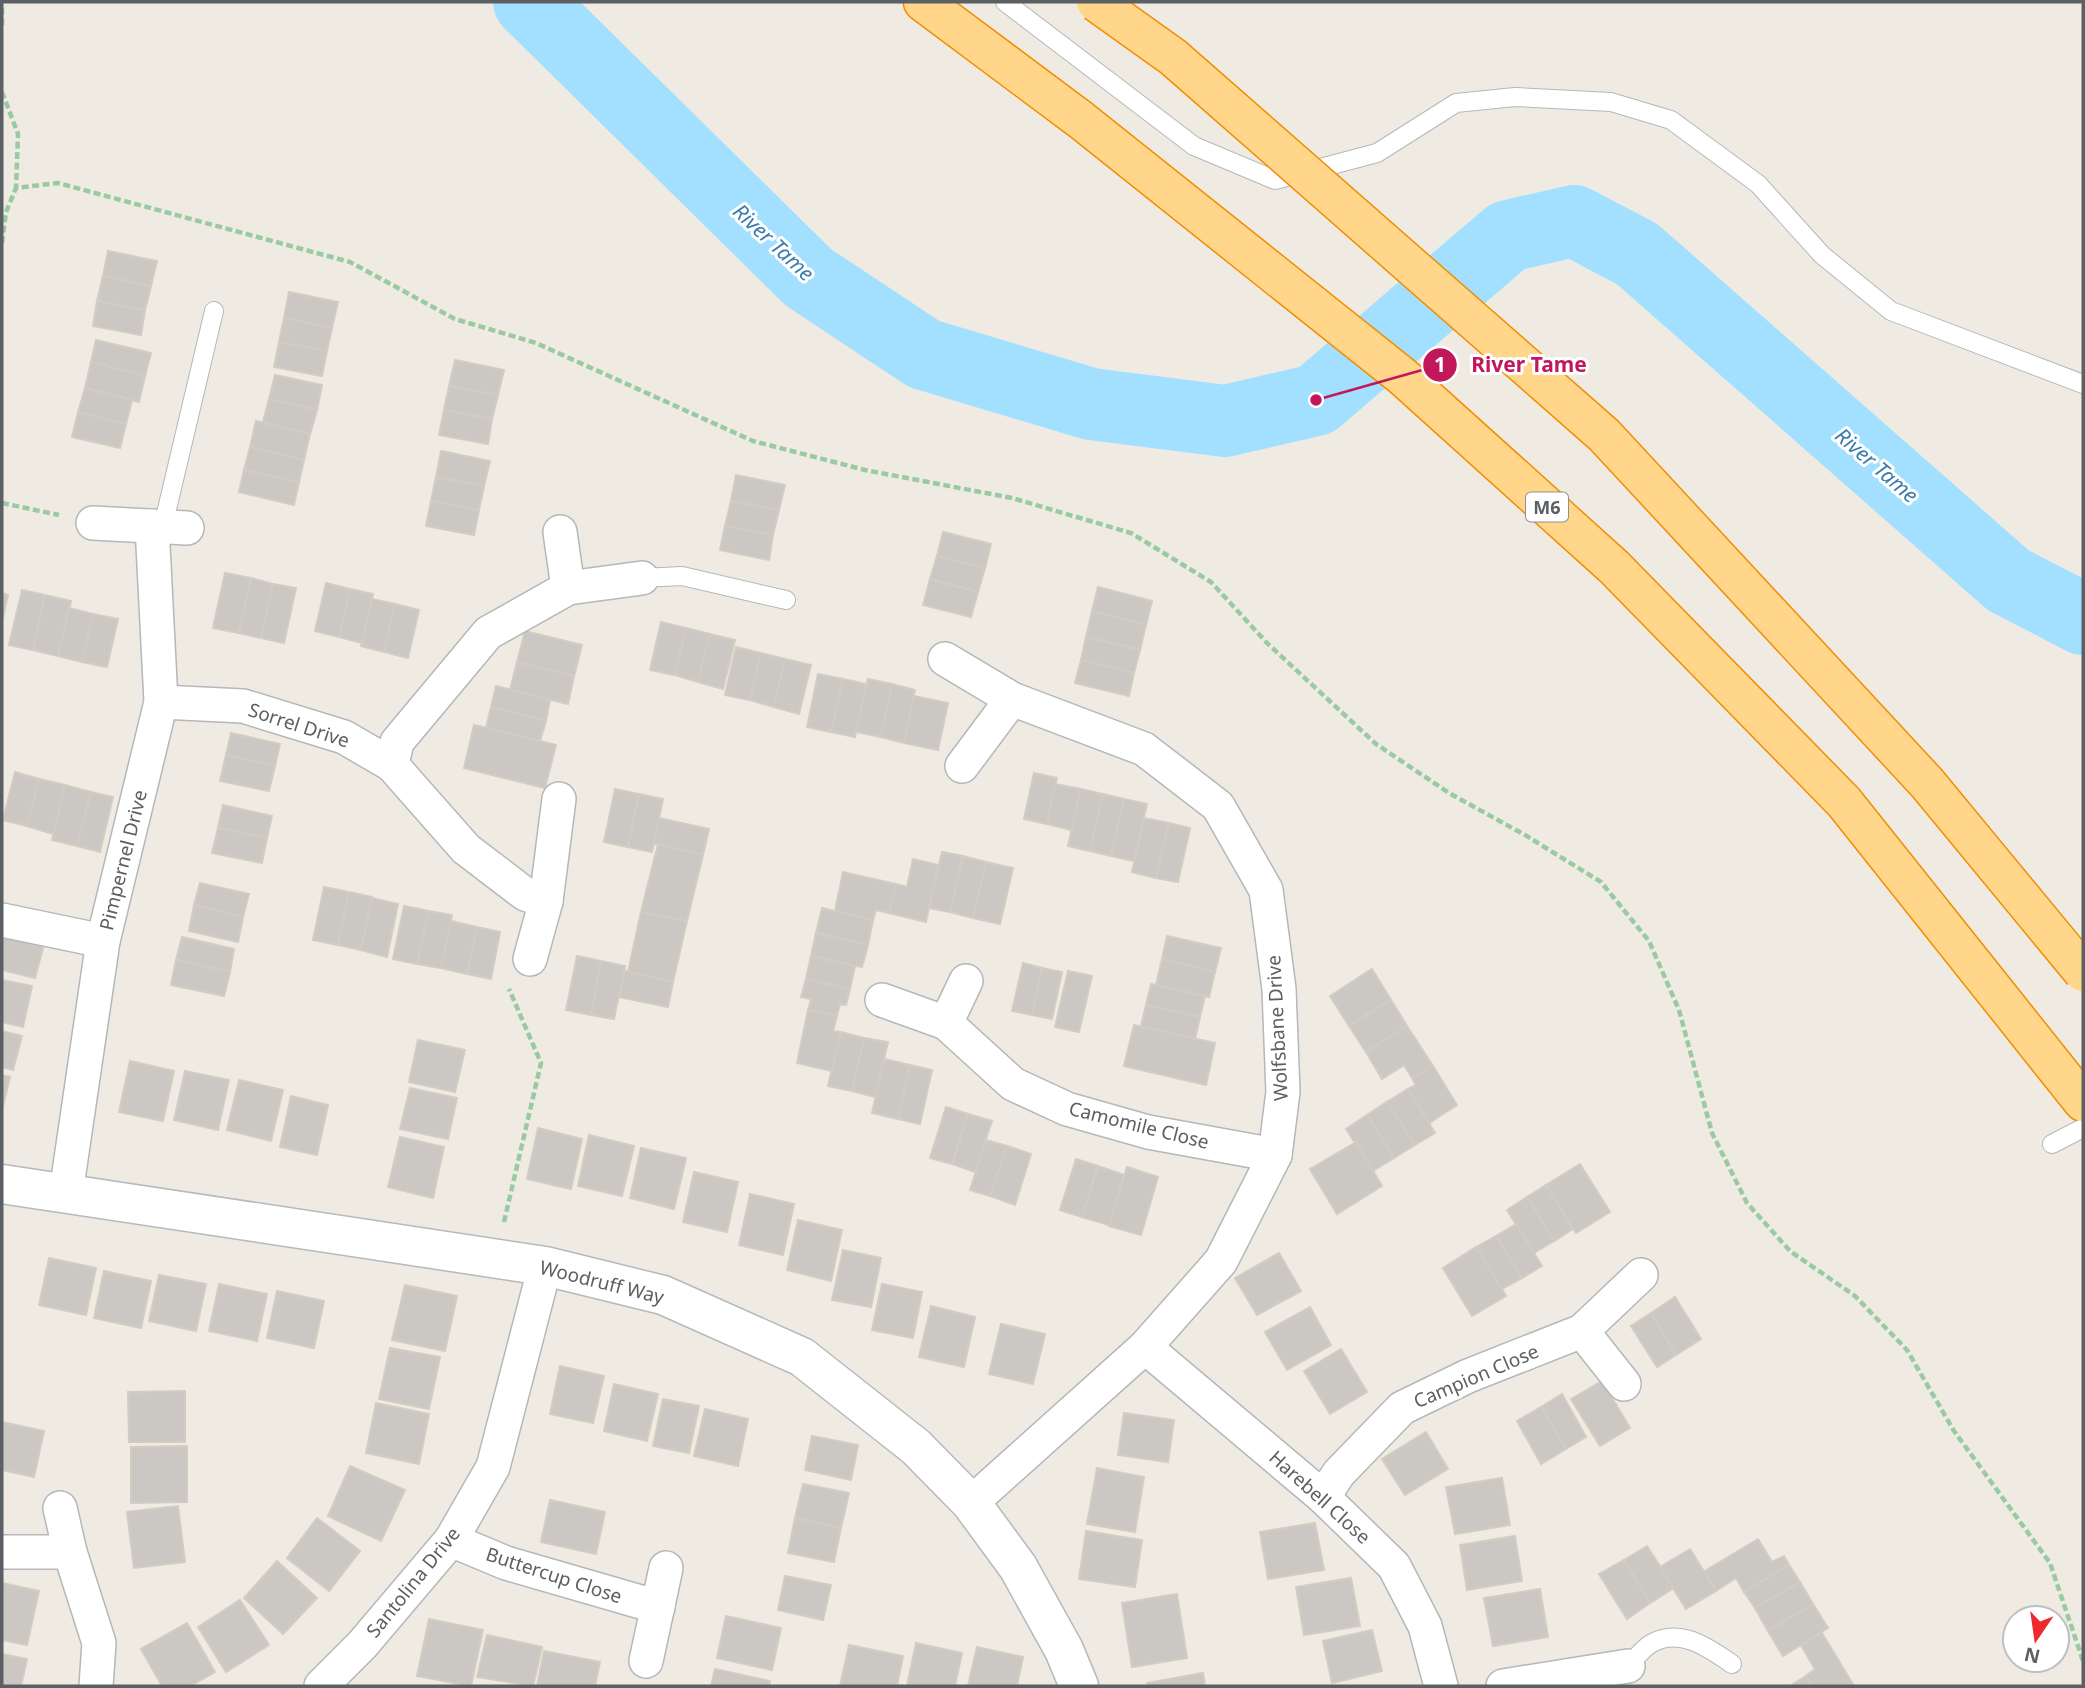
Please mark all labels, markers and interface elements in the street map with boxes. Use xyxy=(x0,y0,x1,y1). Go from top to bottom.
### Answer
water label: River Tame xyxy=(727,197,821,287)
callout: River Tame xyxy=(1422,344,1601,386)
text: 1 xyxy=(1434,350,1446,378)
text: River Tame xyxy=(1471,350,1587,378)
water label: River Tame xyxy=(1830,421,1924,509)
road number: M6 xyxy=(1526,492,1568,522)
street label: Sorrel Drive xyxy=(245,696,353,754)
street label: Pimpernel Drive xyxy=(93,787,153,933)
street label: Wolfsbane Drive xyxy=(1260,954,1294,1102)
street label: Camomile Close xyxy=(1066,1095,1212,1155)
street label: Woodruff Way xyxy=(537,1254,667,1310)
street label: Campion Close xyxy=(1410,1338,1542,1414)
street label: Harebell Close xyxy=(1264,1444,1376,1550)
street label: Santolina Drive xyxy=(360,1521,466,1643)
street label: Buttercup Close xyxy=(483,1541,625,1609)
north arrow xyxy=(2001,1604,2071,1674)
text: N xyxy=(2022,1641,2043,1670)

